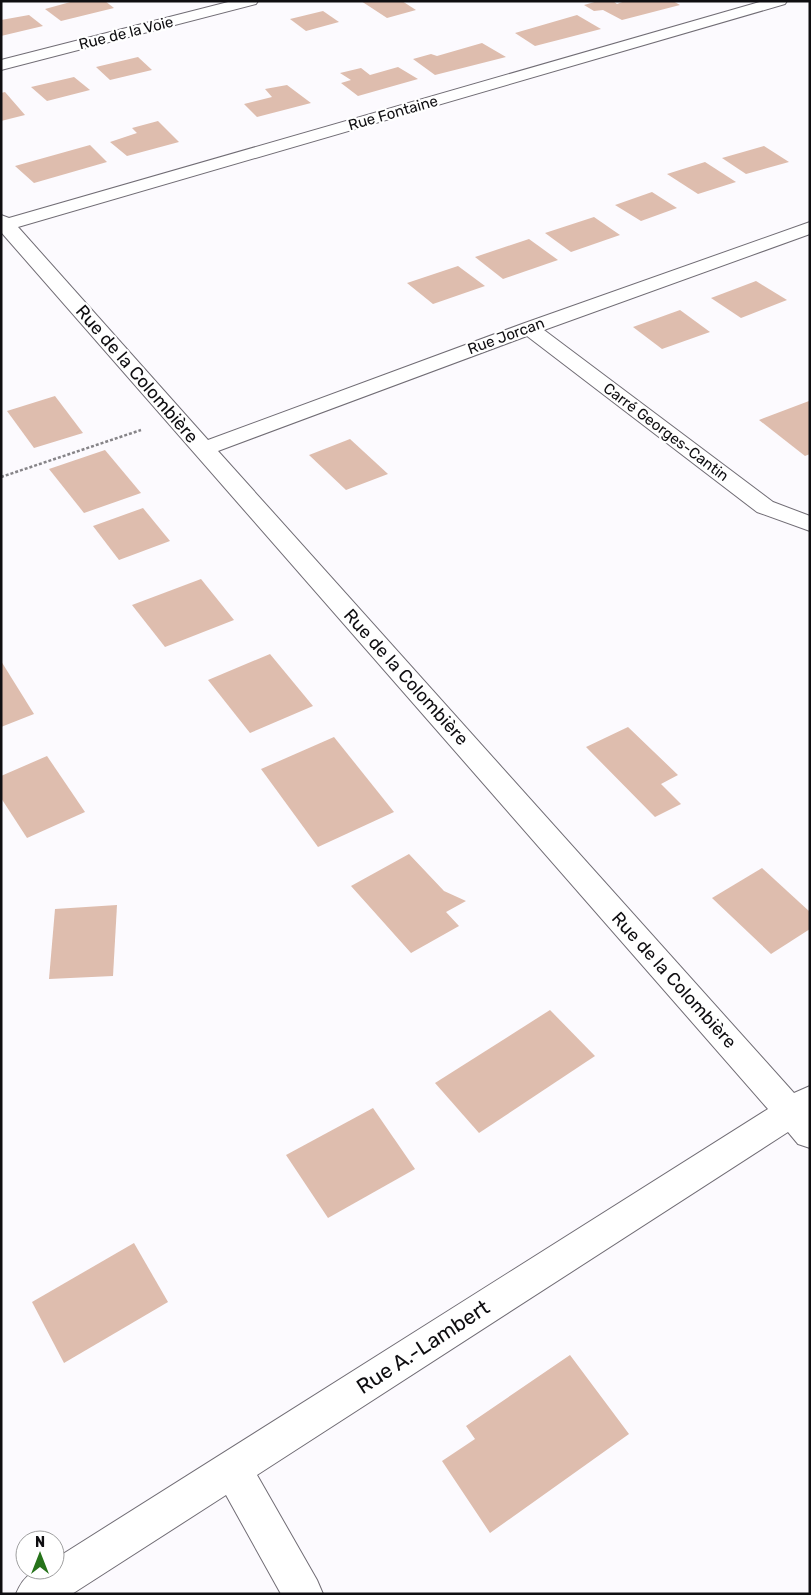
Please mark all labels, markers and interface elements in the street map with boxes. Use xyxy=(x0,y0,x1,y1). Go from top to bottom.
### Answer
street label: Rue de la Voie xyxy=(77,13,175,53)
street label: Rue Fontaine xyxy=(346,92,440,134)
street label: Rue de la Colombière xyxy=(71,300,203,448)
street label: Rue Jorcan xyxy=(465,314,547,358)
street label: Carré Georges-Cantin xyxy=(600,379,732,485)
street label: Rue de la Colombière xyxy=(339,604,473,750)
street label: Rue de la Colombière xyxy=(607,907,741,1053)
street label: Rue A.-Lambert xyxy=(352,1294,494,1399)
north arrow xyxy=(15,1530,65,1580)
text: N xyxy=(35,1534,45,1551)

